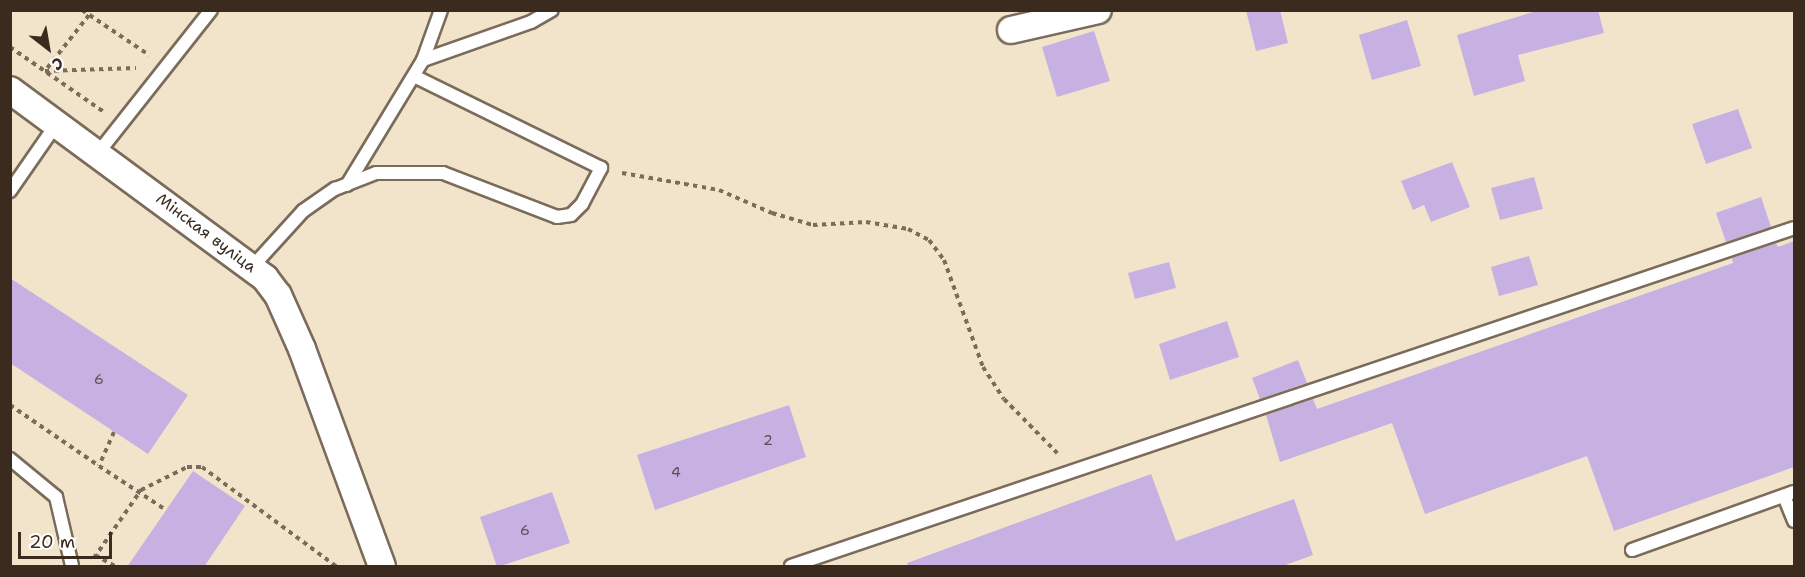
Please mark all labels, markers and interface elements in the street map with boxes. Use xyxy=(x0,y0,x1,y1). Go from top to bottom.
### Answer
north arrow xyxy=(18,18,78,78)
text: С xyxy=(48,52,67,75)
street label: Мінская вуліца xyxy=(152,189,260,277)
house number: 6 xyxy=(94,371,104,387)
house number: 2 xyxy=(763,432,773,448)
house number: 4 xyxy=(671,464,681,480)
scale bar xyxy=(21,520,116,558)
house number: 6 xyxy=(520,522,530,538)
text: 20 m xyxy=(29,530,75,554)

